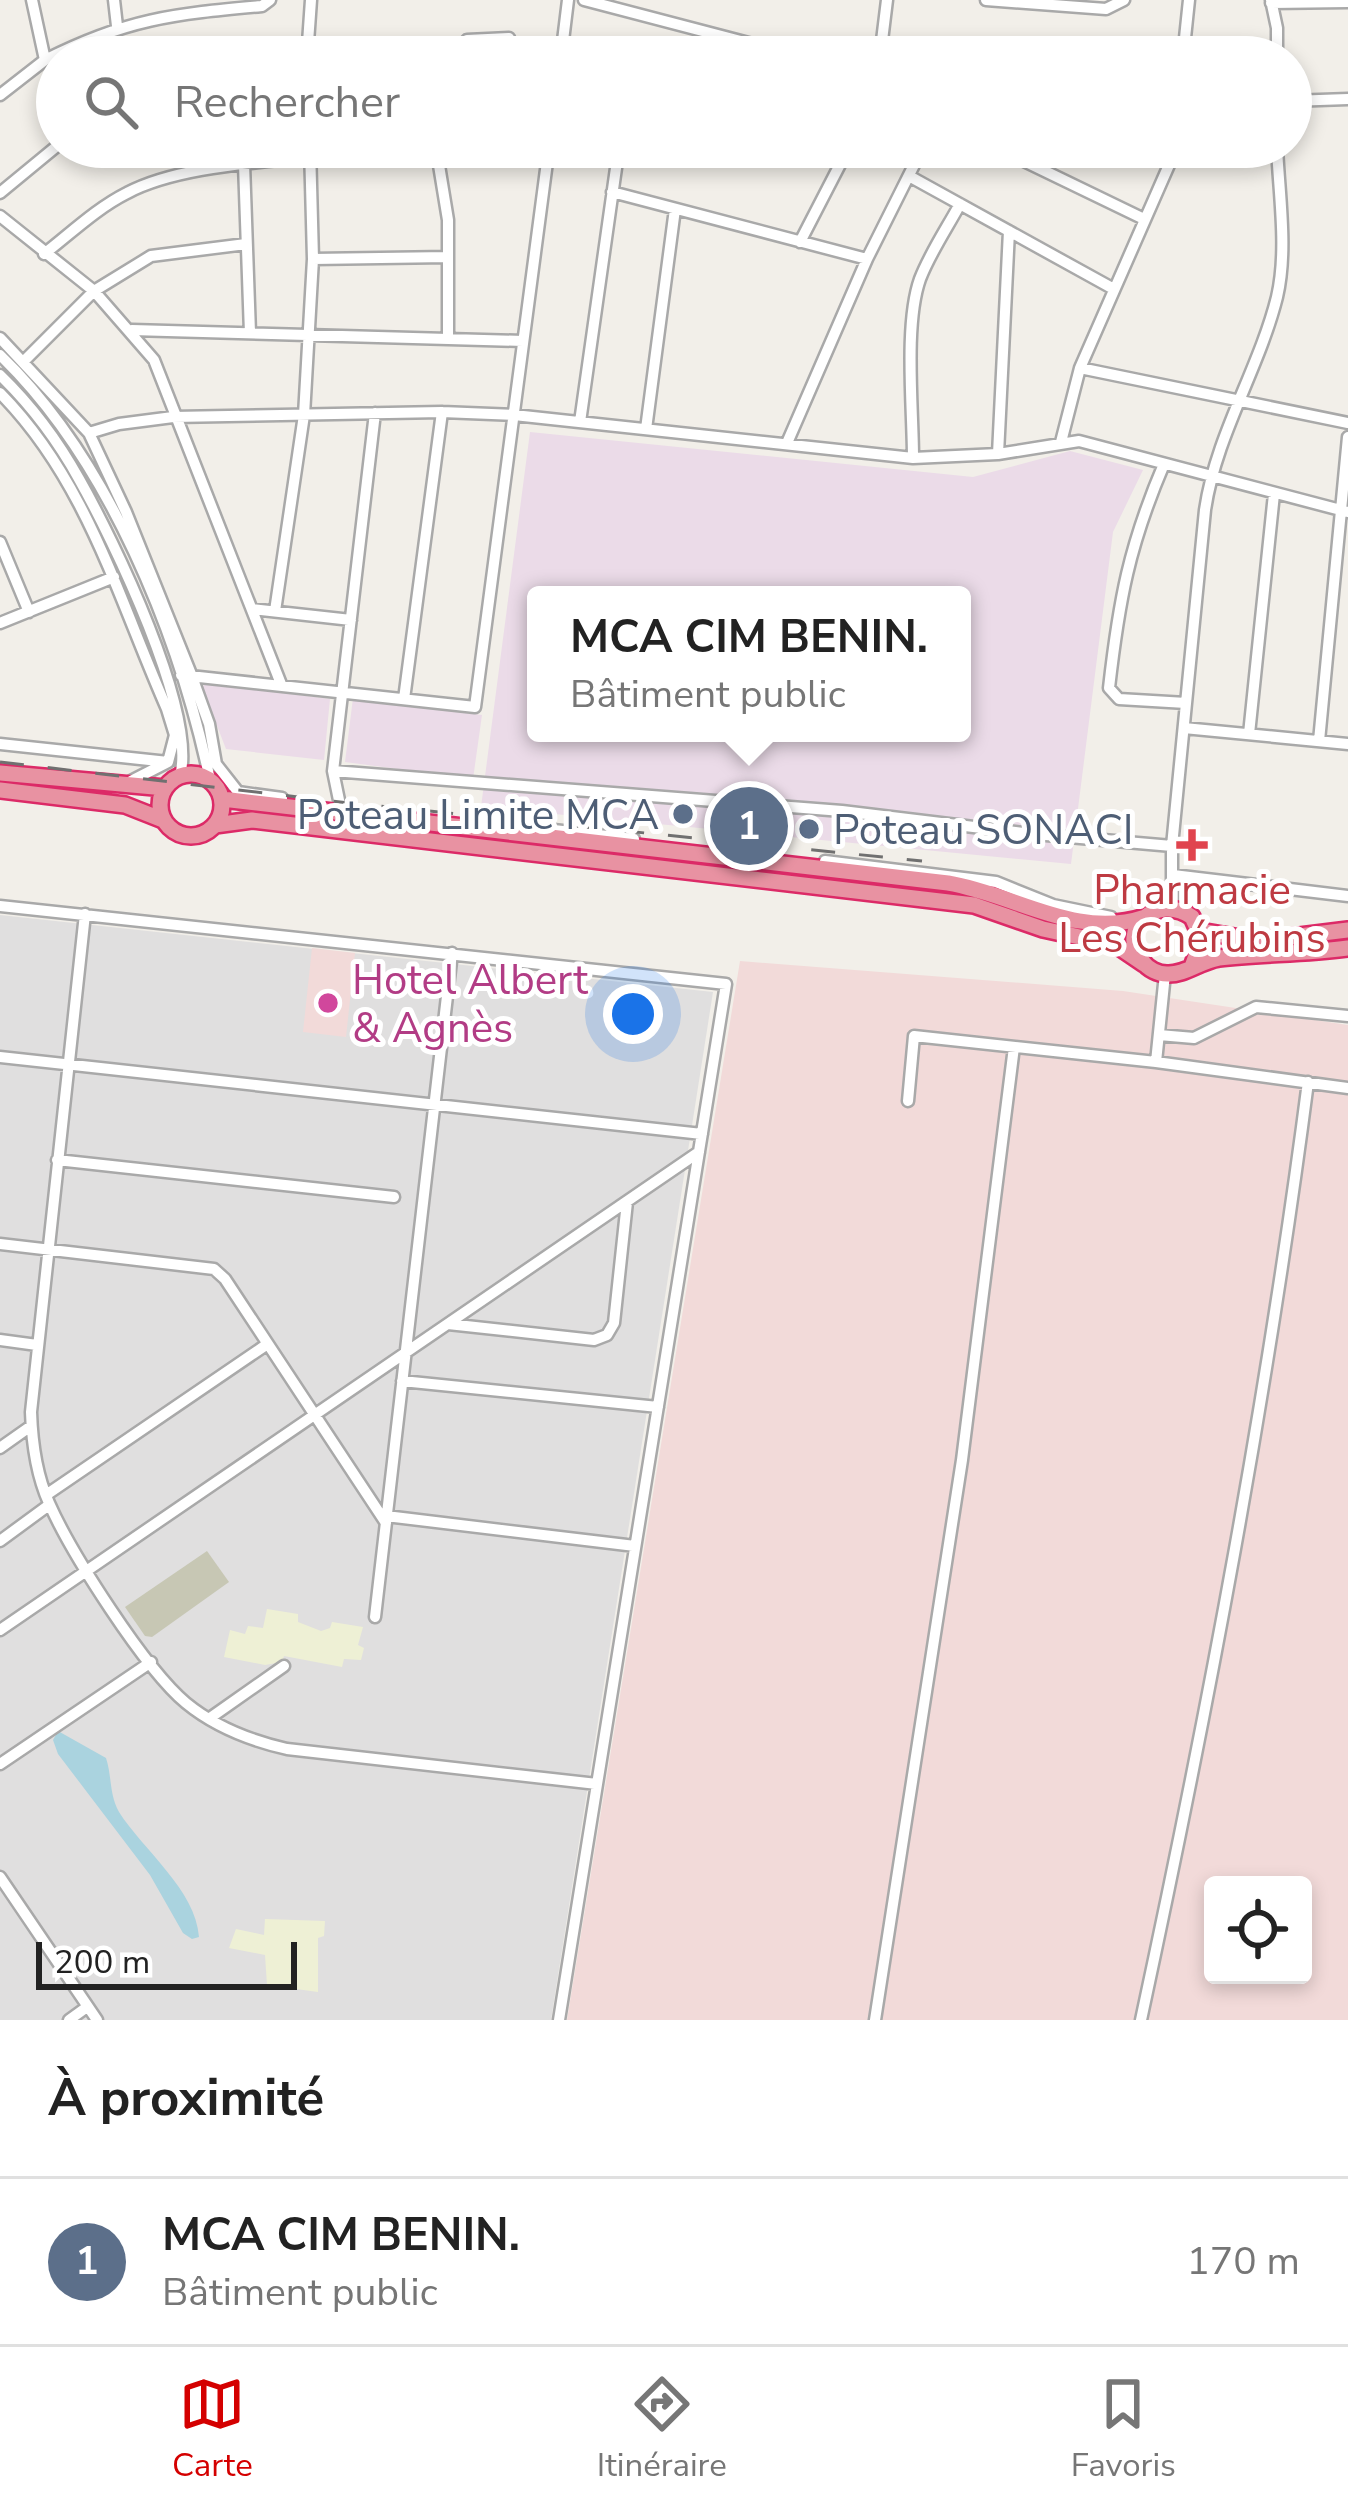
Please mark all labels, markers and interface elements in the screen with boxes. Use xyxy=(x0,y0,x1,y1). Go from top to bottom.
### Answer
search box xyxy=(36,36,1312,168)
icon: search xyxy=(78,69,144,135)
text: Rechercher xyxy=(174,72,400,133)
popup xyxy=(527,586,971,742)
text: MCA CIM BENIN. xyxy=(570,607,928,668)
text: Bâtiment public xyxy=(570,668,846,721)
pin: 1 xyxy=(710,781,788,871)
place label: Poteau Limite MCA xyxy=(297,787,659,844)
marker: Poteau Limite MCA xyxy=(670,801,696,827)
place label: Poteau SONACI xyxy=(833,802,1133,859)
marker: Poteau SONACI xyxy=(796,816,822,842)
marker: Pharmacie Les Chérubins xyxy=(1179,832,1205,858)
place label: Pharmacie Les Chérubins xyxy=(1058,862,1326,967)
place label: Hotel Albert & Agnès xyxy=(352,952,588,1057)
your location xyxy=(603,984,663,1044)
marker: Hotel Albert & Agnès xyxy=(315,990,341,1016)
map controls xyxy=(1204,1876,1312,1984)
button: locate xyxy=(1204,1876,1312,1984)
scale bar xyxy=(36,1936,297,1989)
text: 200 m xyxy=(54,1940,150,1985)
text: À proximité xyxy=(48,2063,324,2133)
text: MCA CIM BENIN. xyxy=(162,2205,520,2266)
text: 1 xyxy=(75,2235,99,2288)
text: 170 m xyxy=(1186,2235,1300,2288)
text: Bâtiment public xyxy=(162,2266,438,2319)
tab: Carte xyxy=(172,2371,253,2488)
tab: Itinéraire xyxy=(597,2371,727,2488)
tab: Favoris xyxy=(1071,2371,1176,2488)

